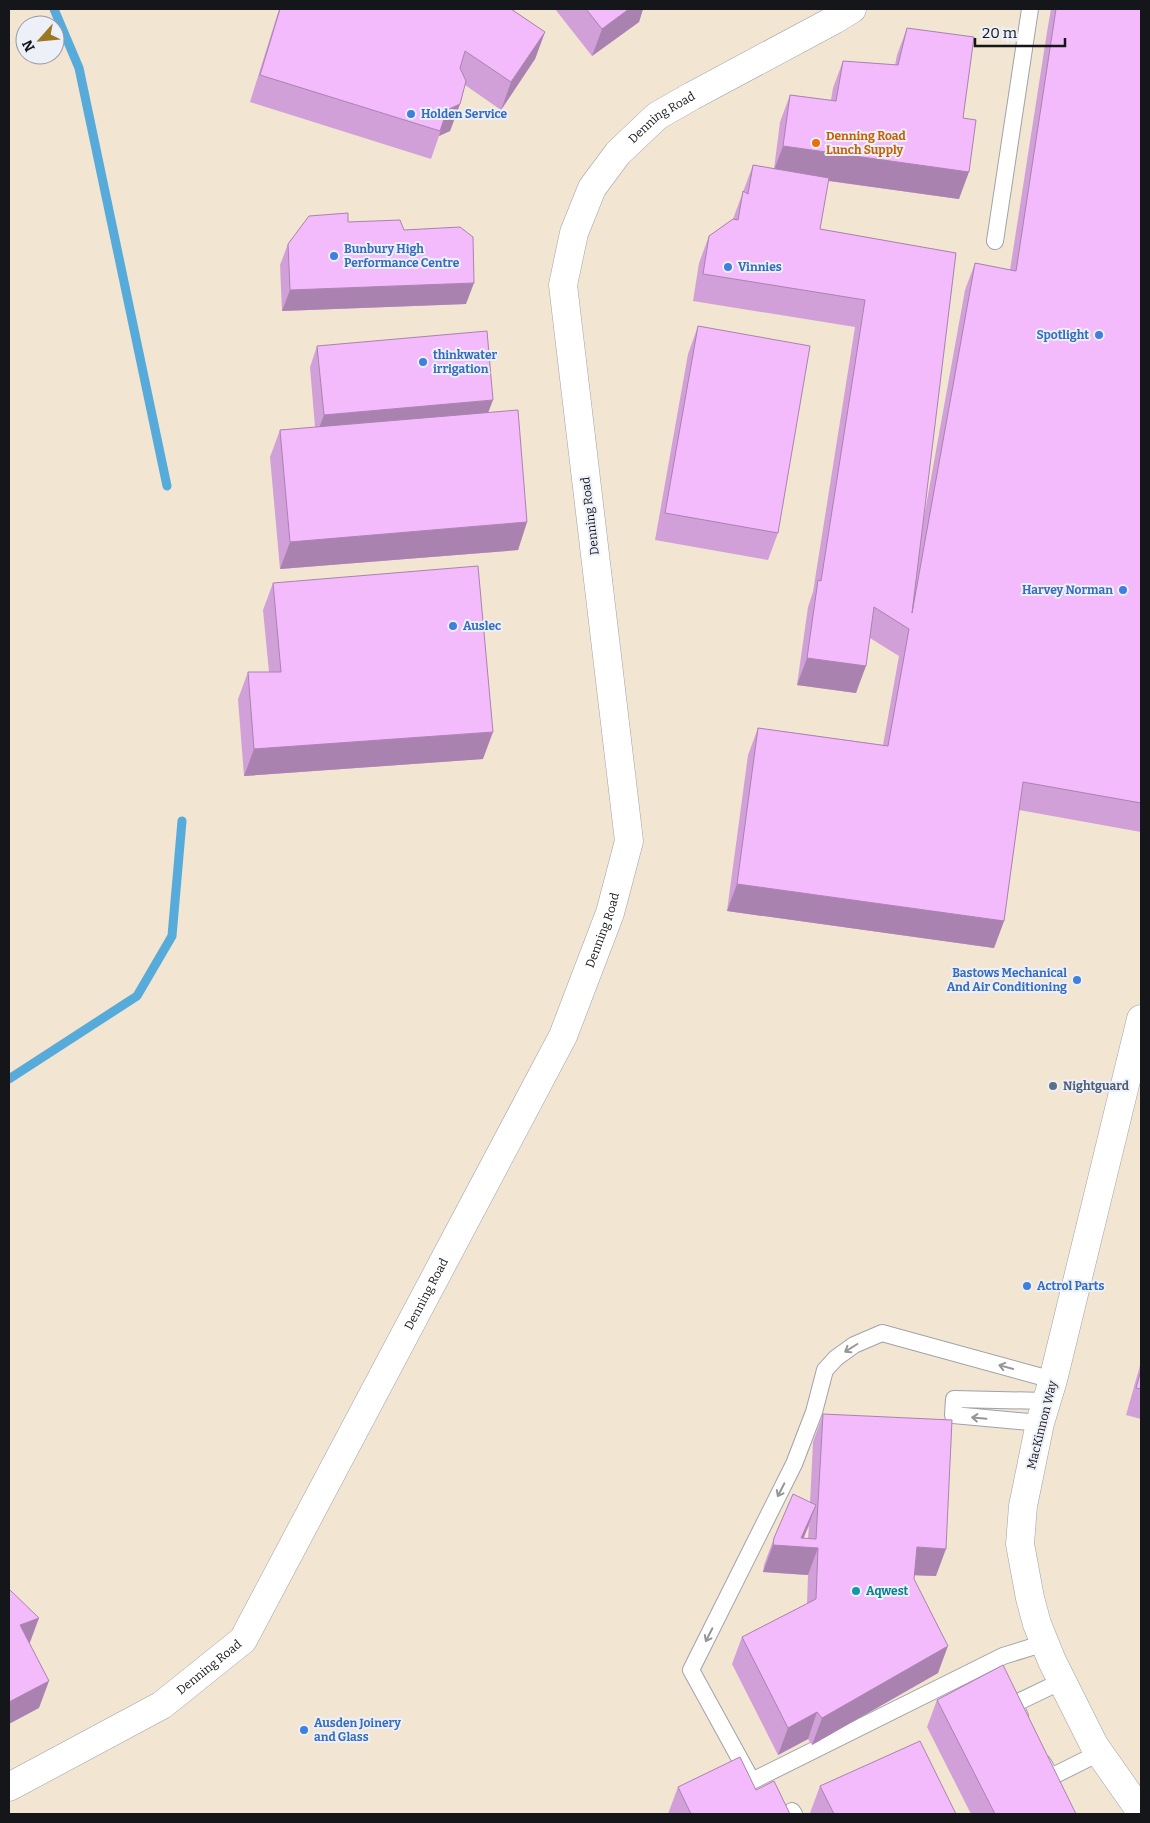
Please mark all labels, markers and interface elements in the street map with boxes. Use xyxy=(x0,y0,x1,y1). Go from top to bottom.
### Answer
north arrow xyxy=(15,15,65,65)
scale bar xyxy=(975,15,1065,47)
text: 20 m xyxy=(982,24,1018,42)
text: N xyxy=(19,37,39,54)
street label: Denning Road xyxy=(626,89,697,146)
place label: Holden Service xyxy=(421,107,508,121)
marker: Holden Service xyxy=(405,108,417,120)
place label: Denning Road Lunch Supply xyxy=(826,129,907,157)
marker: Denning Road Lunch Supply xyxy=(810,137,822,149)
place label: Bunbury High Performance Centre xyxy=(344,242,460,270)
marker: Bunbury High Performance Centre xyxy=(328,250,340,262)
place label: Vinnies xyxy=(738,260,782,274)
marker: Vinnies xyxy=(722,261,734,273)
place label: Spotlight xyxy=(1036,328,1089,342)
marker: Spotlight xyxy=(1093,329,1105,341)
place label: thinkwater irrigation xyxy=(433,348,497,376)
marker: thinkwater irrigation xyxy=(417,356,429,368)
street label: Denning Road xyxy=(578,476,602,556)
place label: Harvey Norman xyxy=(1022,583,1113,597)
marker: Harvey Norman xyxy=(1117,584,1129,596)
place label: Auslec xyxy=(463,619,501,633)
marker: Auslec xyxy=(447,620,459,632)
street label: Denning Road xyxy=(583,891,622,970)
place label: Bastows Mechanical And Air Conditioning xyxy=(947,966,1067,994)
marker: Bastows Mechanical And Air Conditioning xyxy=(1071,974,1083,986)
place label: Nightguard xyxy=(1063,1079,1130,1093)
marker: Nightguard xyxy=(1047,1080,1059,1092)
street label: Denning Road xyxy=(402,1256,451,1332)
place label: Actrol Parts xyxy=(1037,1279,1104,1293)
marker: Actrol Parts xyxy=(1021,1280,1033,1292)
one-way arrow xyxy=(845,1343,859,1353)
one-way arrow xyxy=(998,1361,1014,1371)
street label: MacKinnon Way xyxy=(1024,1379,1060,1471)
one-way arrow xyxy=(972,1413,988,1422)
one-way arrow xyxy=(776,1482,785,1497)
place label: Aqwest xyxy=(866,1584,909,1598)
marker: Aqwest xyxy=(850,1585,862,1597)
one-way arrow xyxy=(704,1628,714,1643)
street label: Denning Road xyxy=(174,1637,244,1697)
place label: Ausden Joinery and Glass xyxy=(314,1716,401,1744)
marker: Ausden Joinery and Glass xyxy=(298,1724,310,1736)

